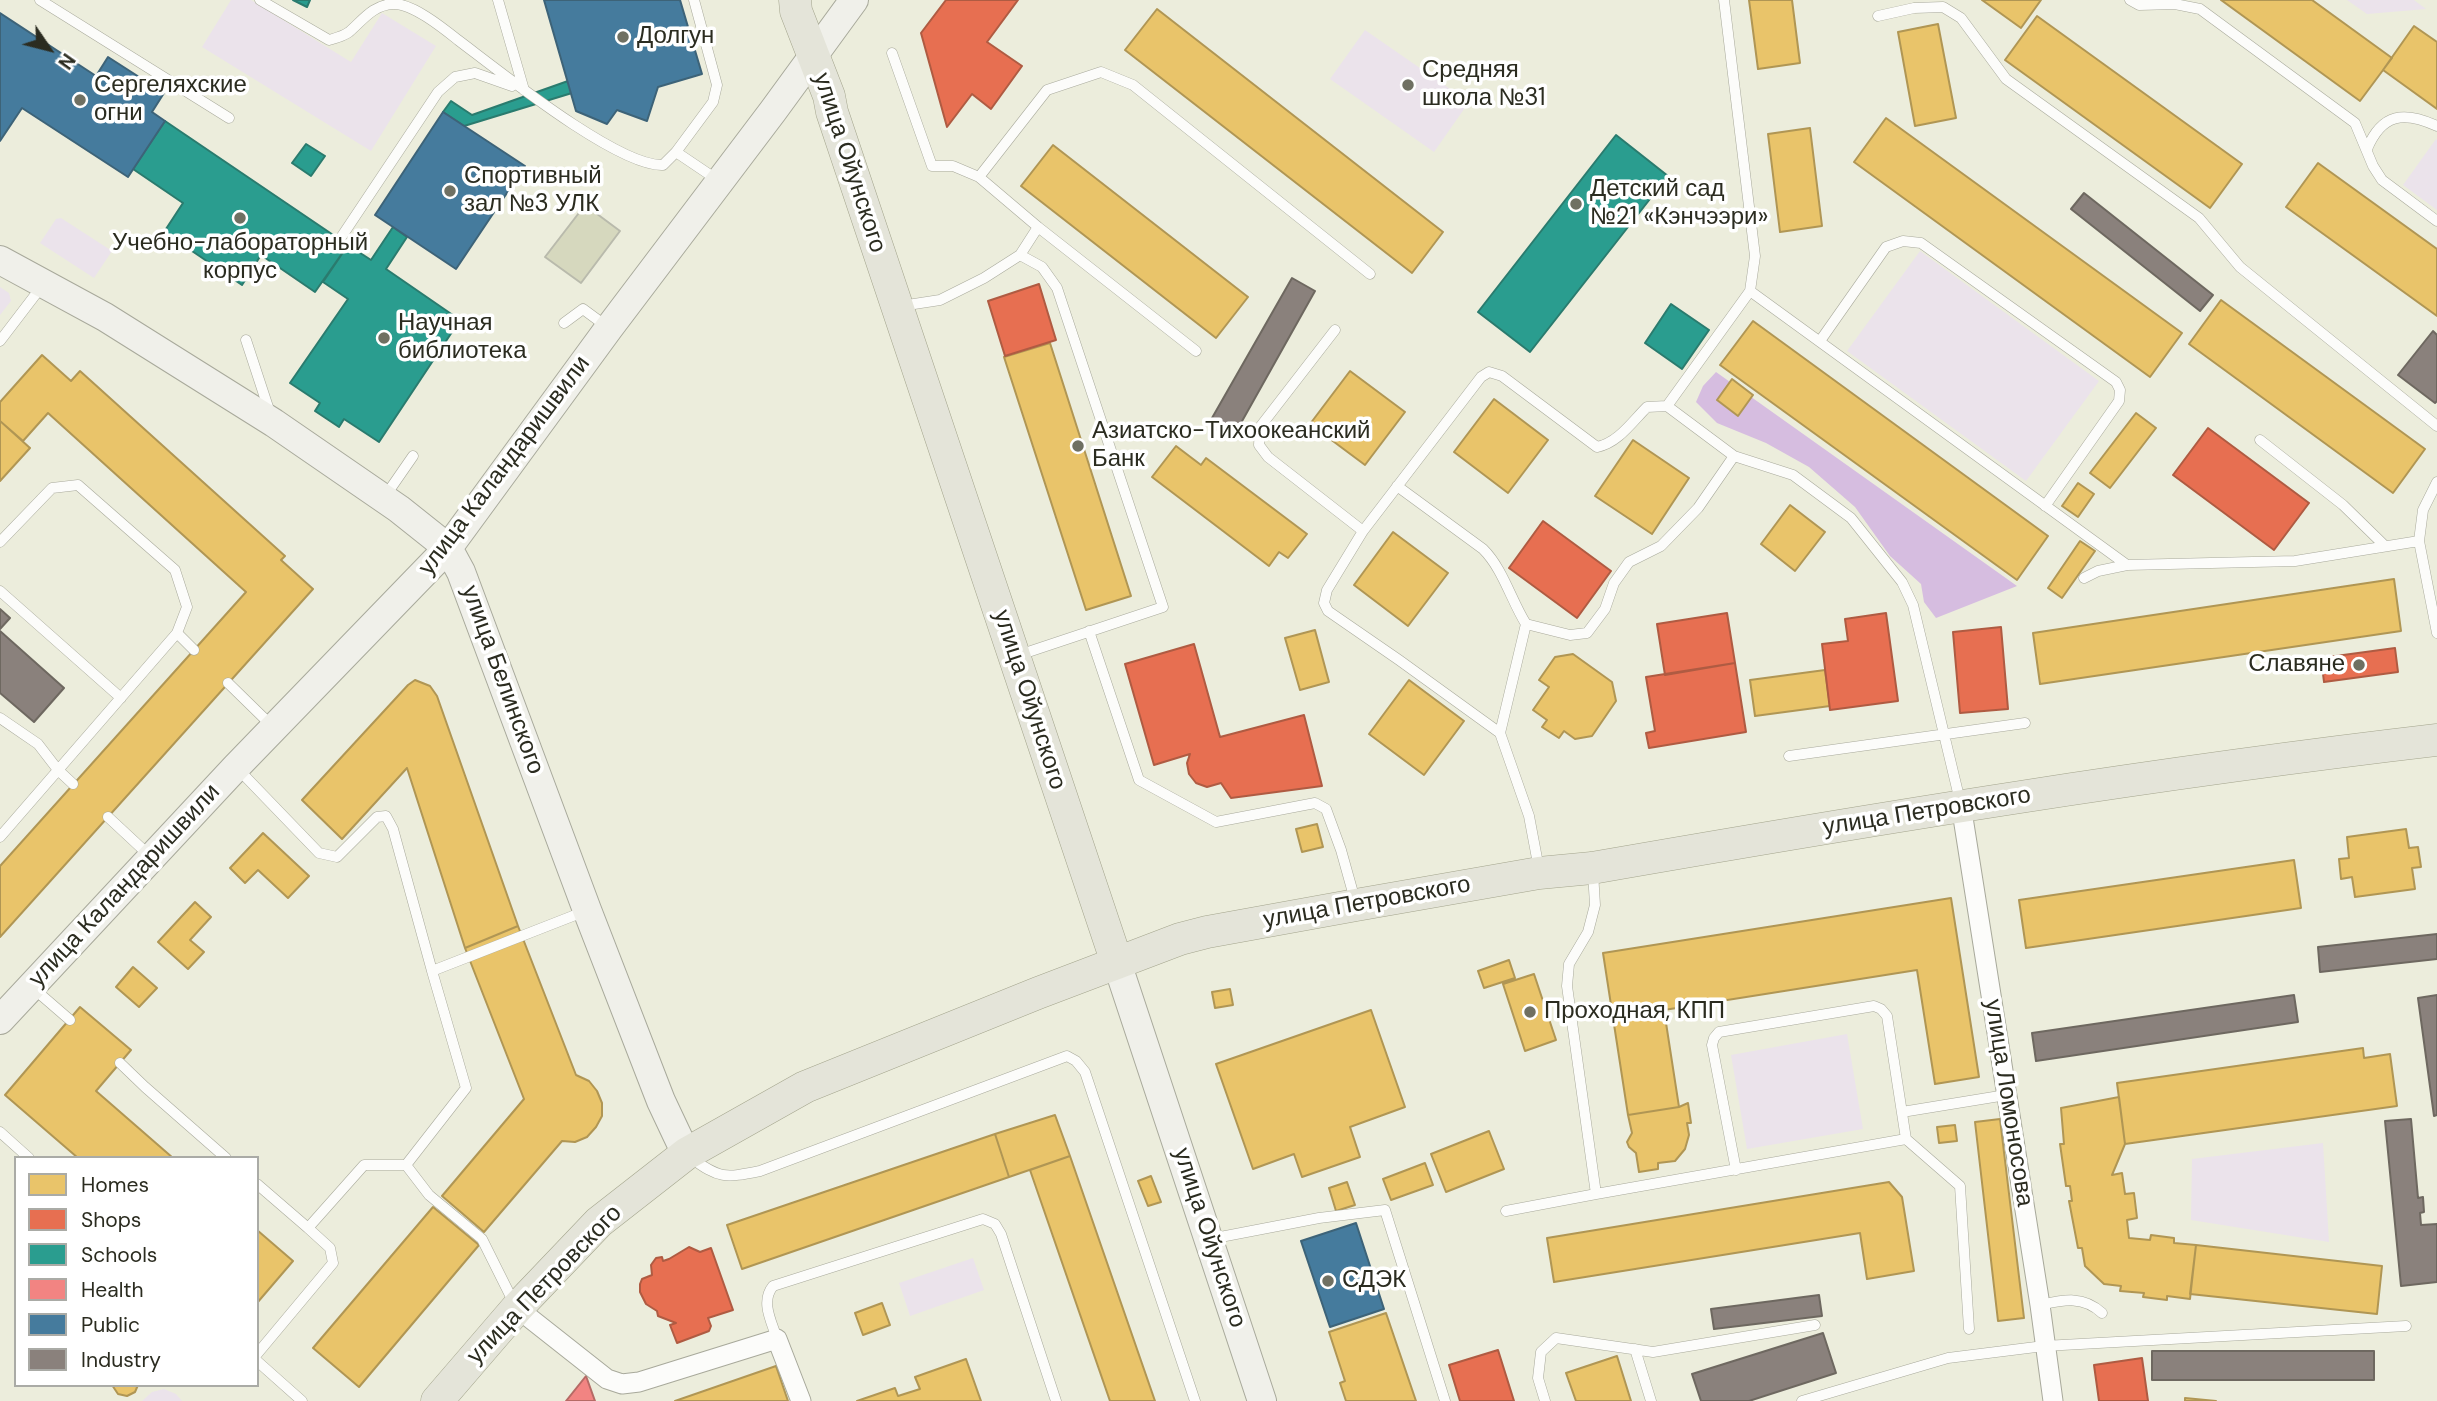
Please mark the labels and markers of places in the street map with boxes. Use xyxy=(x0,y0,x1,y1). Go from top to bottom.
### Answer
place label: Долгун xyxy=(637,23,714,51)
marker: Долгун xyxy=(615,29,631,45)
place label: Средняя школа №31 xyxy=(1422,57,1546,113)
place label: Сергеляхские огни xyxy=(94,72,247,128)
marker: Средняя школа №31 xyxy=(1400,77,1416,93)
marker: Сергеляхские огни xyxy=(72,92,88,108)
place label: Спортивный зал №3 УЛК xyxy=(464,163,602,219)
place label: Детский сад №21 «Кэнчээри» xyxy=(1590,176,1768,232)
marker: Спортивный зал №3 УЛК xyxy=(442,183,458,199)
marker: Детский сад №21 «Кэнчээри» xyxy=(1568,196,1584,212)
marker: Учебно-лабораторный корпус xyxy=(232,210,248,226)
place label: Учебно-лабораторный корпус xyxy=(112,230,368,286)
place label: Научная библиотека xyxy=(398,310,526,366)
marker: Научная библиотека xyxy=(376,330,392,346)
place label: Азиатско-Тихоокеанский Банк xyxy=(1092,418,1371,474)
marker: Азиатско-Тихоокеанский Банк xyxy=(1070,438,1086,454)
place label: Славяне xyxy=(2248,651,2345,679)
marker: Славяне xyxy=(2351,657,2367,673)
place label: Проходная, КПП xyxy=(1544,998,1725,1026)
marker: Проходная, КПП xyxy=(1522,1004,1538,1020)
place label: СДЭК xyxy=(1342,1267,1406,1295)
marker: СДЭК xyxy=(1320,1273,1336,1289)

